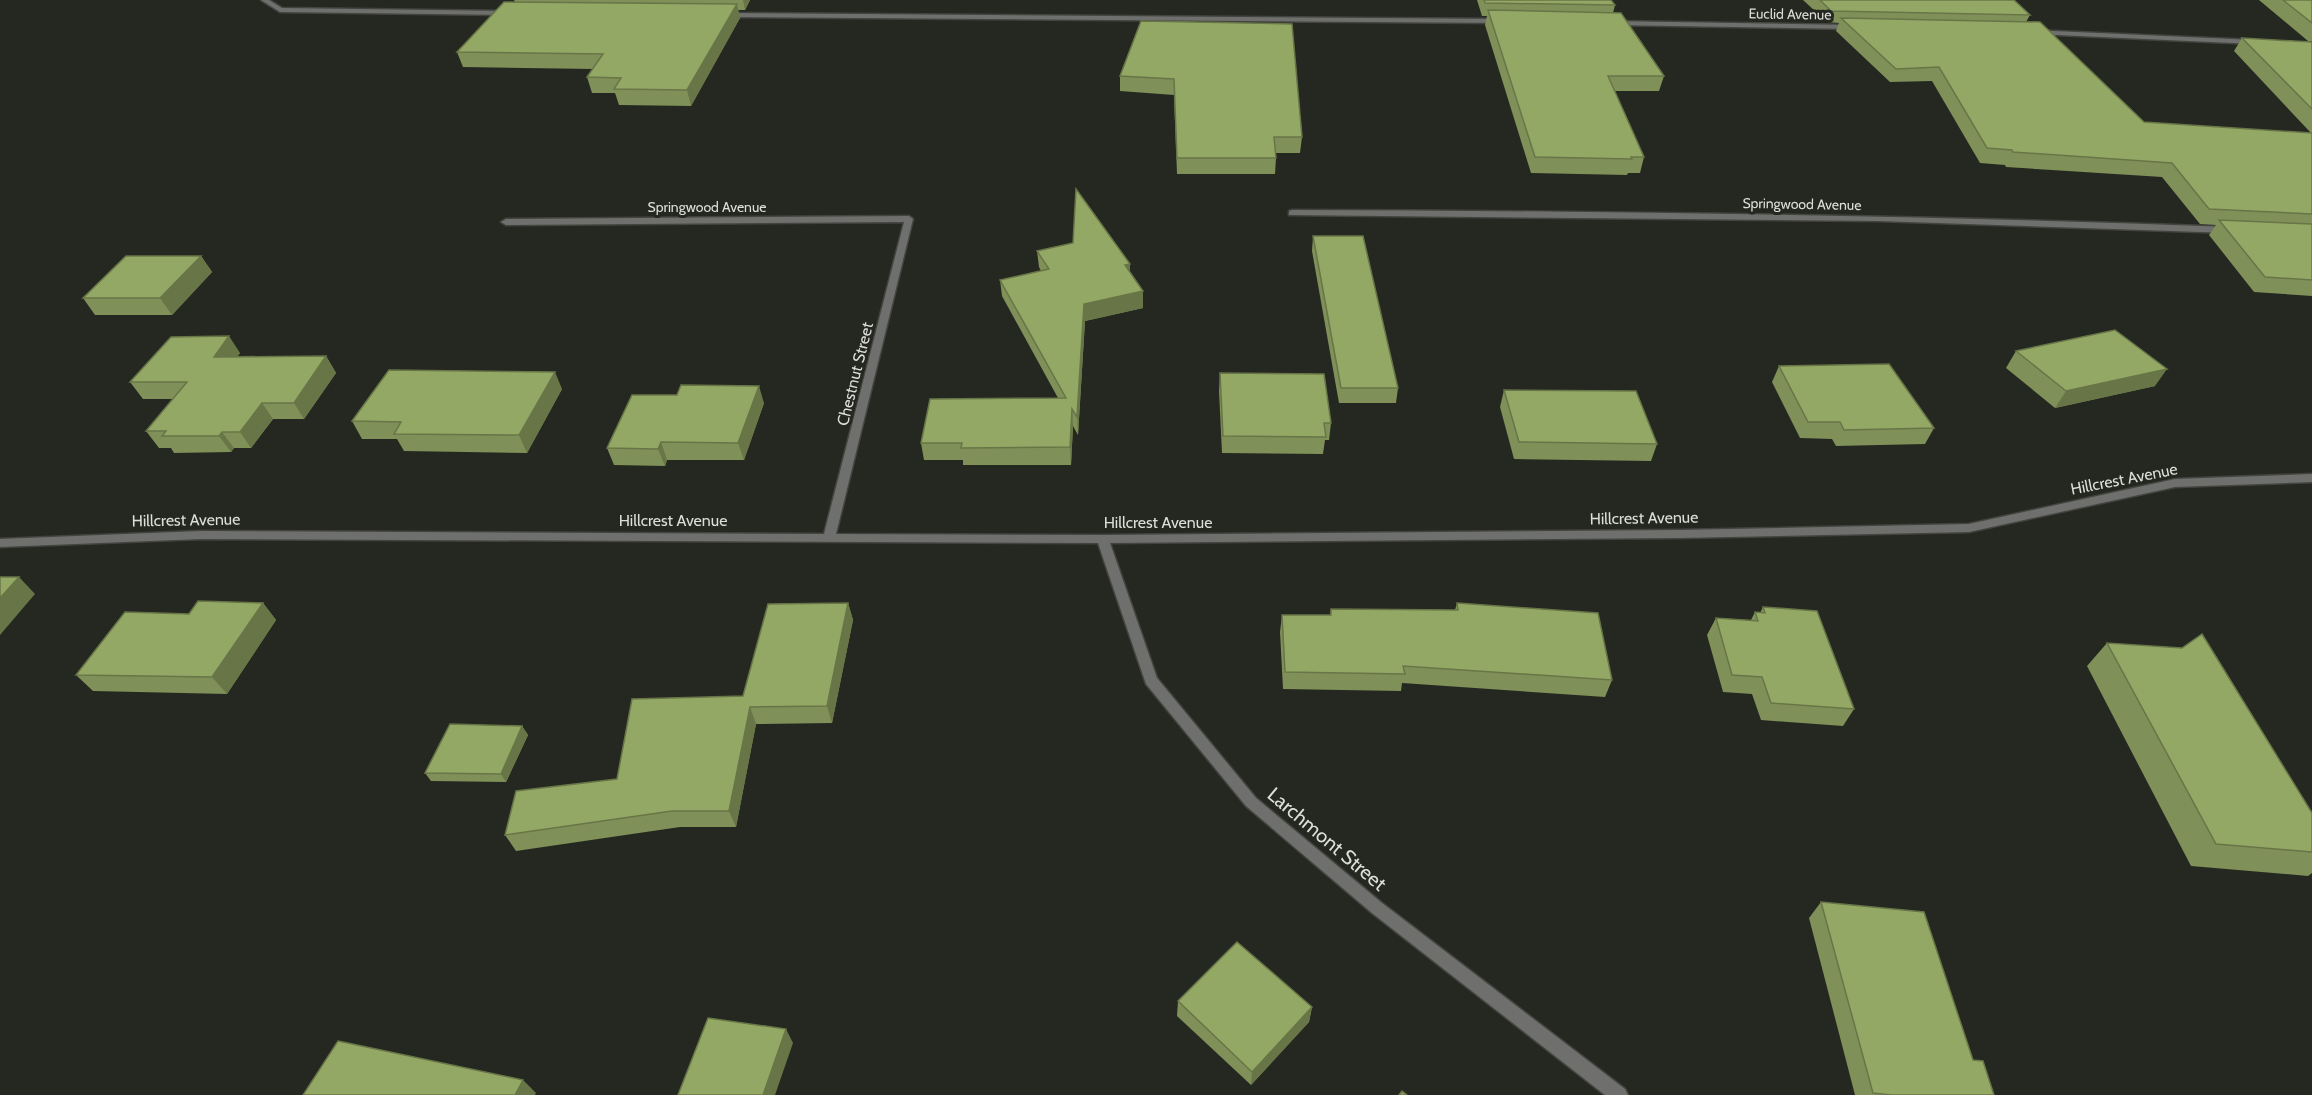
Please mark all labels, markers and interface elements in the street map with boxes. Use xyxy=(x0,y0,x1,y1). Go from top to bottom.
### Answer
street label: Euclid Avenue xyxy=(1748,4,1832,24)
street label: Springwood Avenue xyxy=(1742,194,1862,214)
street label: Springwood Avenue xyxy=(648,198,766,216)
street label: Chestnut Street xyxy=(833,320,877,428)
street label: Hillcrest Avenue xyxy=(2069,459,2179,499)
street label: Hillcrest Avenue xyxy=(1590,508,1698,528)
street label: Hillcrest Avenue xyxy=(132,510,240,530)
street label: Hillcrest Avenue xyxy=(619,511,727,530)
street label: Hillcrest Avenue xyxy=(1104,513,1212,532)
street label: Larchmont Street xyxy=(1263,782,1392,896)

